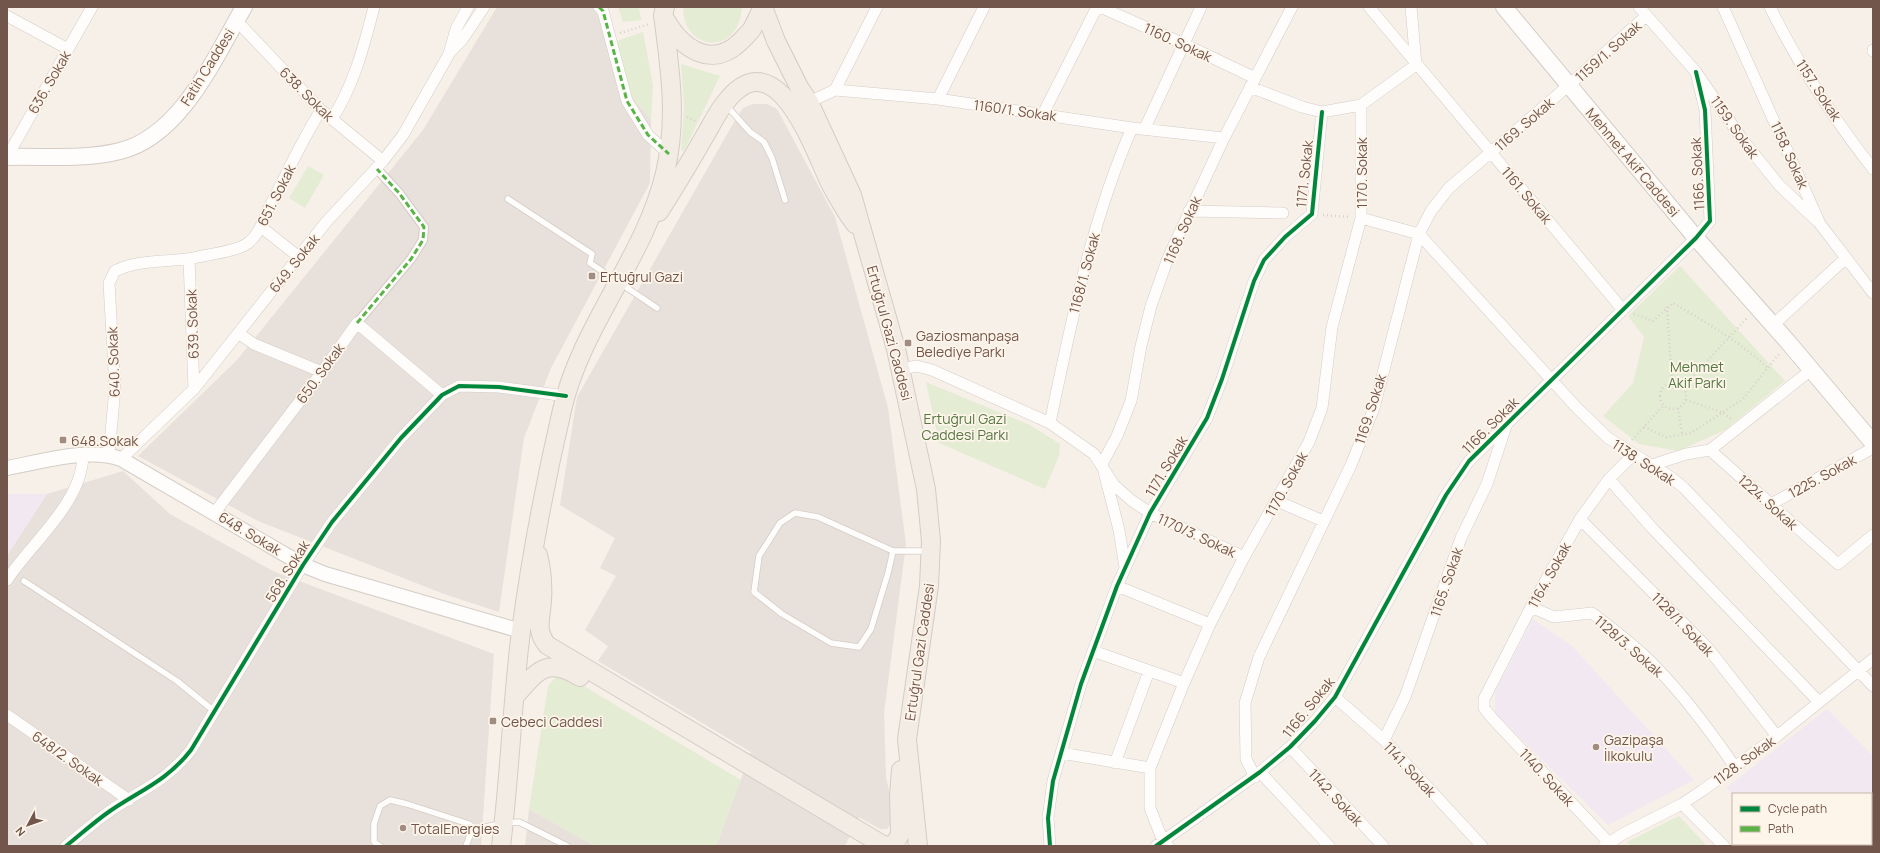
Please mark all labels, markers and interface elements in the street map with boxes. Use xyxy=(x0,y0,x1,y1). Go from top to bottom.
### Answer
street label: 1159/1. Sokak xyxy=(1571,15,1646,86)
street label: 1160. Sokak xyxy=(1141,18,1216,66)
street label: Fatih Caddesi xyxy=(176,25,238,109)
street label: 636. Sokak xyxy=(23,46,75,117)
street label: 1157. Sokak xyxy=(1792,55,1847,125)
street label: 638. Sokak xyxy=(276,63,339,126)
street label: 1169. Sokak xyxy=(1490,92,1558,155)
street label: 1159. Sokak xyxy=(1706,92,1764,163)
street label: 1160/1. Sokak xyxy=(972,95,1059,125)
street label: Mehmet Akif Caddesi xyxy=(1582,104,1684,220)
street label: 1158. Sokak xyxy=(1767,118,1814,193)
street label: 1170. Sokak xyxy=(1352,136,1371,209)
street label: 1166. Sokak xyxy=(1686,136,1708,211)
street label: 1171. Sokak xyxy=(1291,138,1317,209)
street label: 651. Sokak xyxy=(252,160,300,229)
street label: 1161. Sokak xyxy=(1497,162,1557,228)
street label: 1168. Sokak xyxy=(1159,192,1206,267)
street label: 649. Sokak xyxy=(265,229,324,296)
street label: 1168/1. Sokak xyxy=(1064,229,1104,316)
street label: Ertuğrul Gazi Caddesi xyxy=(863,263,917,403)
place label: Ertuğrul Gazi xyxy=(600,267,683,286)
marker: Ertuğrul Gazi xyxy=(587,271,597,281)
street label: 639. Sokak xyxy=(181,288,203,359)
street label: 640. Sokak xyxy=(102,325,124,398)
place label: Gaziosmanpaşa Belediye Parkı xyxy=(916,326,1019,361)
street label: 650. Sokak xyxy=(292,338,349,407)
marker: Gaziosmanpaşa Belediye Parkı xyxy=(903,338,913,348)
park label: Mehmet Akif Parkı xyxy=(1668,357,1726,392)
street label: 1169. Sokak xyxy=(1350,370,1391,447)
street label: 1166. Sokak xyxy=(1457,392,1523,458)
park label: Ertuğrul Gazi Caddesi Parkı xyxy=(921,409,1009,444)
place label: 648.Sokak xyxy=(71,431,139,450)
street label: 1171. Sokak xyxy=(1140,431,1192,500)
marker: 648.Sokak xyxy=(58,435,68,445)
street label: 1138. Sokak xyxy=(1609,435,1680,490)
street label: 1170. Sokak xyxy=(1260,447,1312,520)
street label: 1225. Sokak xyxy=(1785,449,1860,502)
street label: 1224. Sokak xyxy=(1734,470,1803,535)
street label: 648. Sokak xyxy=(215,507,286,560)
street label: 1170/3. Sokak xyxy=(1155,509,1240,562)
street label: 568. Sokak xyxy=(260,535,314,606)
street label: 1164. Sokak xyxy=(1523,538,1575,611)
street label: 1165. Sokak xyxy=(1425,544,1467,619)
street label: Ertuğrul Gazi Caddesi xyxy=(900,582,938,722)
street label: 1128/1. Sokak xyxy=(1648,588,1719,661)
street label: 1128/3. Sokak xyxy=(1591,611,1668,682)
street label: 1166. Sokak xyxy=(1278,672,1339,741)
place label: Cebeci Caddesi xyxy=(501,712,602,731)
marker: Cebeci Caddesi xyxy=(488,716,498,726)
street label: 648/2. Sokak xyxy=(28,726,108,790)
place label: Gazipaşa İlkokulu xyxy=(1604,730,1664,765)
street label: 1128. Sokak xyxy=(1709,731,1780,789)
street label: 1141. Sokak xyxy=(1380,737,1441,801)
marker: Gazipaşa İlkokulu xyxy=(1591,742,1601,752)
street label: 1140. Sokak xyxy=(1515,744,1579,811)
street label: 1142. Sokak xyxy=(1304,764,1368,831)
legend xyxy=(1732,793,1872,845)
text: Cycle path xyxy=(1768,800,1827,817)
north arrow xyxy=(8,805,48,845)
place label: TotalEnergies xyxy=(411,819,499,838)
text: Path xyxy=(1768,820,1794,837)
marker: TotalEnergies xyxy=(398,823,408,833)
text: N xyxy=(12,824,28,840)

